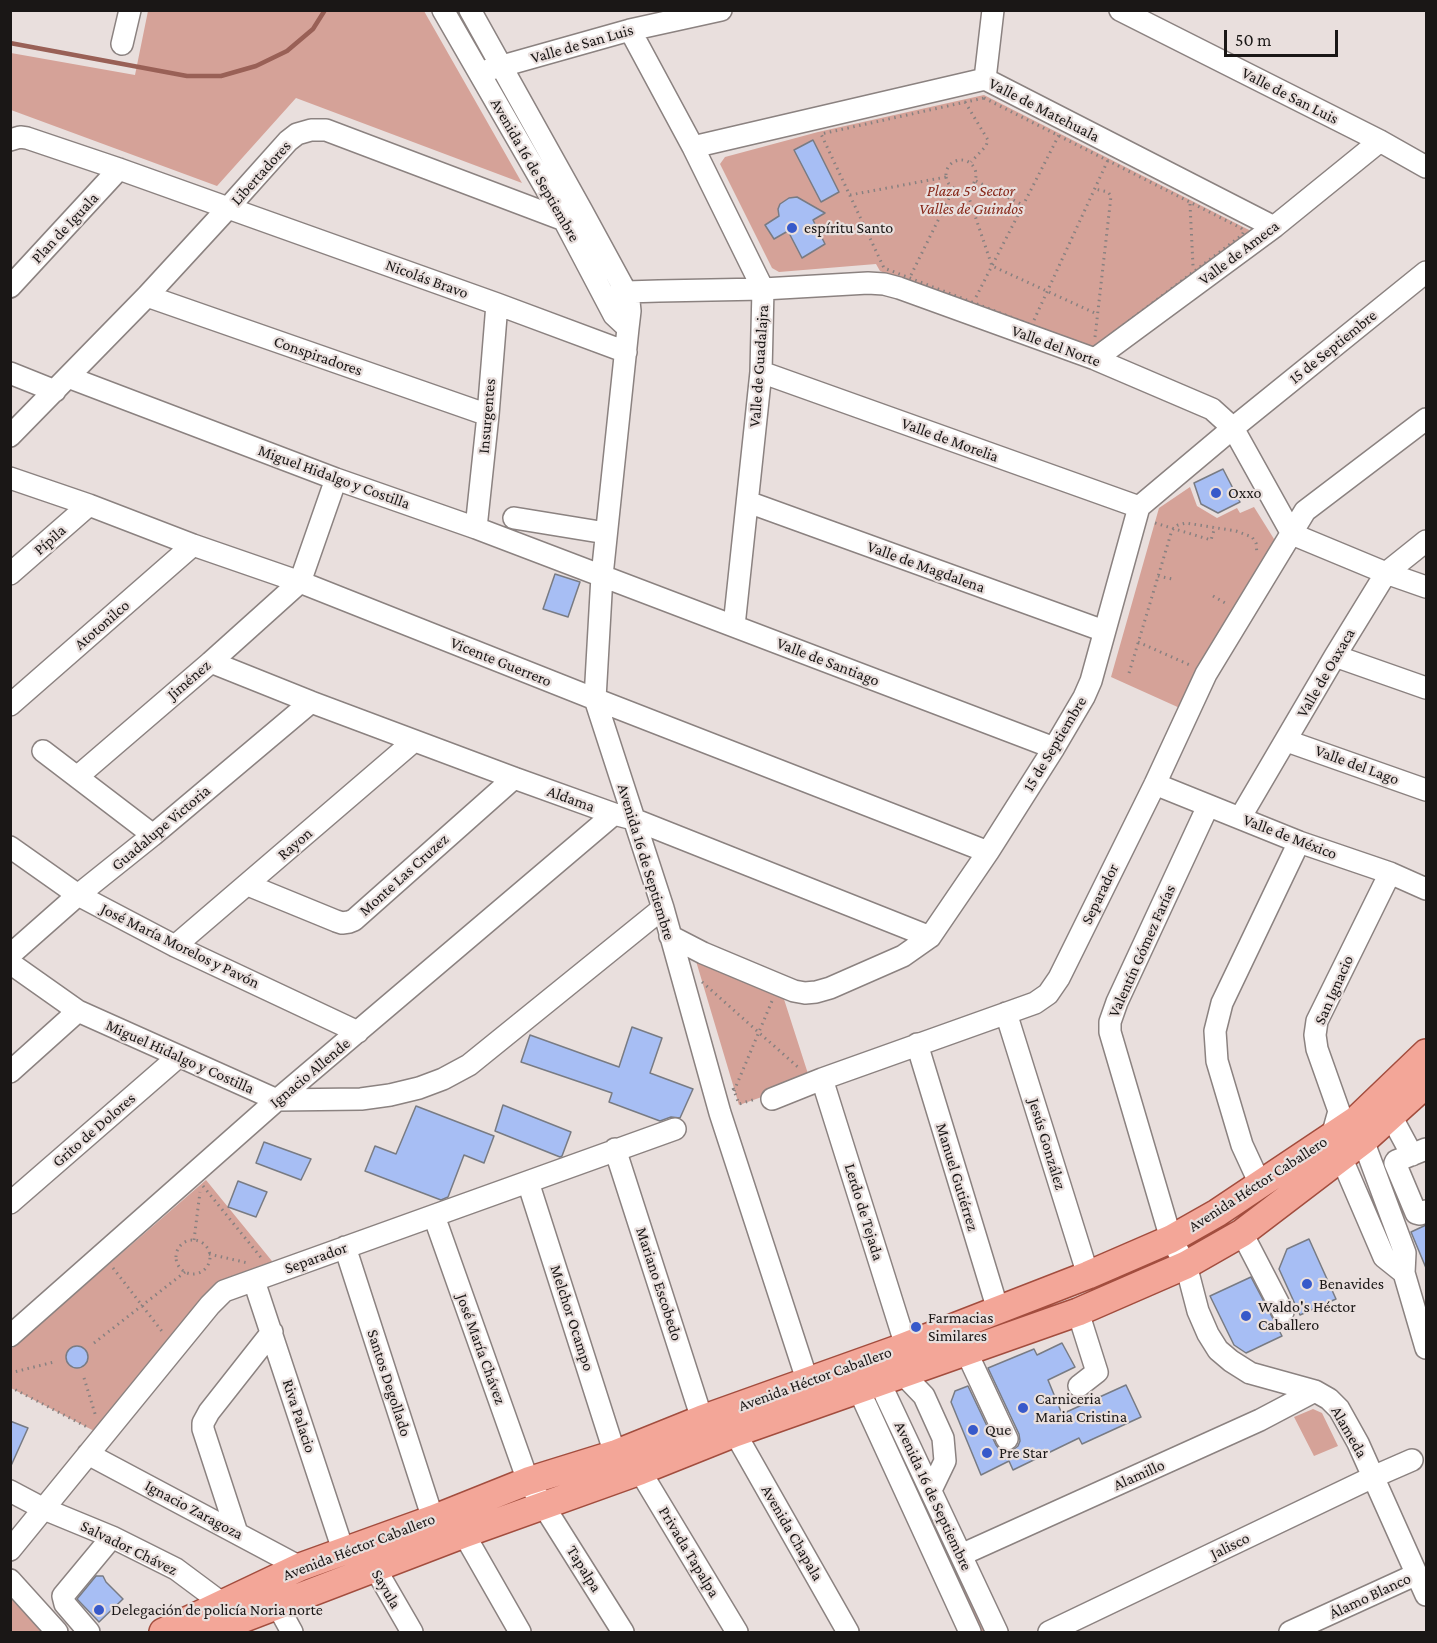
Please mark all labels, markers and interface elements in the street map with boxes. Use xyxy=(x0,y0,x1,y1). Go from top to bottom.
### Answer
scale bar xyxy=(1227,18,1341,56)
street label: Valle de San Luis xyxy=(528,20,636,68)
text: 50 m xyxy=(1235,30,1272,50)
street label: Valle de San Luis xyxy=(1238,63,1342,129)
street label: Valle de Matehuala xyxy=(985,74,1103,146)
street label: Avenida 16 de Septiembre xyxy=(486,95,584,245)
street label: Libertadores xyxy=(227,137,295,209)
park label: Plaza 5° Sector Valles de Guindos xyxy=(919,181,1023,219)
street label: Plan de Iguala xyxy=(27,189,103,267)
street label: Valle de Ameca xyxy=(1195,217,1283,289)
place label: espíritu Santo xyxy=(804,218,893,238)
marker: espíritu Santo xyxy=(785,221,799,235)
street label: Nicolás Bravo xyxy=(383,255,471,303)
street label: Valle de Guadalajra xyxy=(745,304,773,428)
street label: 15 de Septiembre xyxy=(1285,306,1381,388)
street label: Valle del Norte xyxy=(1009,321,1103,371)
street label: Conspiradores xyxy=(271,332,365,380)
street label: Insurgentes xyxy=(474,378,500,454)
street label: Valle de Morelia xyxy=(899,414,1001,466)
street label: Miguel Hidalgo y Costilla xyxy=(255,441,413,513)
place label: Oxxo xyxy=(1228,483,1261,503)
marker: Oxxo xyxy=(1209,486,1223,500)
street label: Pípila xyxy=(30,521,70,559)
street label: Valle de Magdalena xyxy=(864,537,988,597)
street label: Atotonilco xyxy=(71,596,133,654)
street label: Valle de Oaxaca xyxy=(1293,625,1359,721)
street label: Vicente Guerrero xyxy=(448,633,554,691)
street label: Valle de Santiago xyxy=(774,634,882,690)
street label: Jiménez xyxy=(163,656,215,704)
street label: 15 de Septiembre xyxy=(1019,693,1091,795)
street label: Valle del Lago xyxy=(1312,741,1402,789)
street label: Guadalupe Victoria xyxy=(108,781,214,875)
street label: Aldama xyxy=(545,782,597,816)
street label: Avenida 16 de Septiembre xyxy=(613,782,679,942)
street label: Valle de México xyxy=(1240,810,1340,864)
street label: Rayon xyxy=(274,824,316,864)
street label: Monte Las Cruzez xyxy=(355,830,453,920)
street label: Separador xyxy=(1077,861,1123,927)
street label: Valentín Gómez Farías xyxy=(1104,882,1180,1020)
street label: José María Morelos y Pavón xyxy=(97,899,263,993)
street label: San Ignacio xyxy=(1310,952,1358,1028)
street label: Miguel Hidalgo y Costilla xyxy=(103,1016,257,1098)
street label: Ignacio Allende xyxy=(266,1034,354,1112)
street label: Grito de Dolores xyxy=(48,1089,140,1171)
street label: Jesús González xyxy=(1024,1096,1070,1192)
street label: Manuel Gutiérrez xyxy=(931,1121,983,1233)
street label: Avenida Héctor Caballero xyxy=(1185,1132,1331,1236)
street label: Lerdo de Tejada xyxy=(840,1161,888,1263)
street label: Mariano Escobedo xyxy=(632,1225,686,1343)
street label: Separador xyxy=(282,1238,350,1278)
street label: Melchor Ocampo xyxy=(546,1263,598,1373)
place label: Benavides xyxy=(1319,1274,1384,1294)
marker: Benavides xyxy=(1300,1277,1314,1291)
street label: José María Chávez xyxy=(452,1291,510,1407)
place label: Waldo's Héctor Caballero xyxy=(1258,1297,1356,1335)
place label: Farmacias Similares xyxy=(928,1308,993,1346)
marker: Waldo's Héctor Caballero xyxy=(1239,1309,1253,1323)
marker: Farmacias Similares xyxy=(909,1320,923,1334)
street label: Santos Degollado xyxy=(363,1327,415,1439)
street label: Avenida Héctor Caballero xyxy=(736,1342,894,1416)
street label: Riva Palacio xyxy=(278,1377,320,1455)
place label: Carniceria Maria Cristina xyxy=(1035,1389,1127,1427)
marker: Carniceria Maria Cristina xyxy=(1016,1401,1030,1415)
street label: Alameda xyxy=(1327,1403,1371,1461)
street label: Avenida 16 de Septiembre xyxy=(890,1418,976,1574)
place label: Que xyxy=(985,1420,1011,1440)
marker: Que xyxy=(966,1423,980,1437)
place label: Pre Star xyxy=(999,1443,1048,1463)
marker: Pre Star xyxy=(980,1446,994,1460)
street label: Alamillo xyxy=(1110,1455,1168,1495)
street label: Ignacio Zaragoza xyxy=(142,1476,246,1544)
street label: Avenida Chapala xyxy=(757,1482,827,1584)
street label: Privada Tapalpa xyxy=(654,1503,724,1601)
street label: Avenida Héctor Caballero xyxy=(280,1509,438,1585)
street label: Salvador Chávez xyxy=(78,1516,180,1580)
street label: Jalisco xyxy=(1207,1528,1253,1564)
street label: Tapalpa xyxy=(562,1542,606,1596)
street label: Sayula xyxy=(367,1566,405,1612)
street label: Álamo Blanco xyxy=(1326,1569,1414,1623)
place label: Delegación de policía Noria norte xyxy=(111,1600,323,1620)
marker: Delegación de policía Noria norte xyxy=(92,1603,106,1617)

